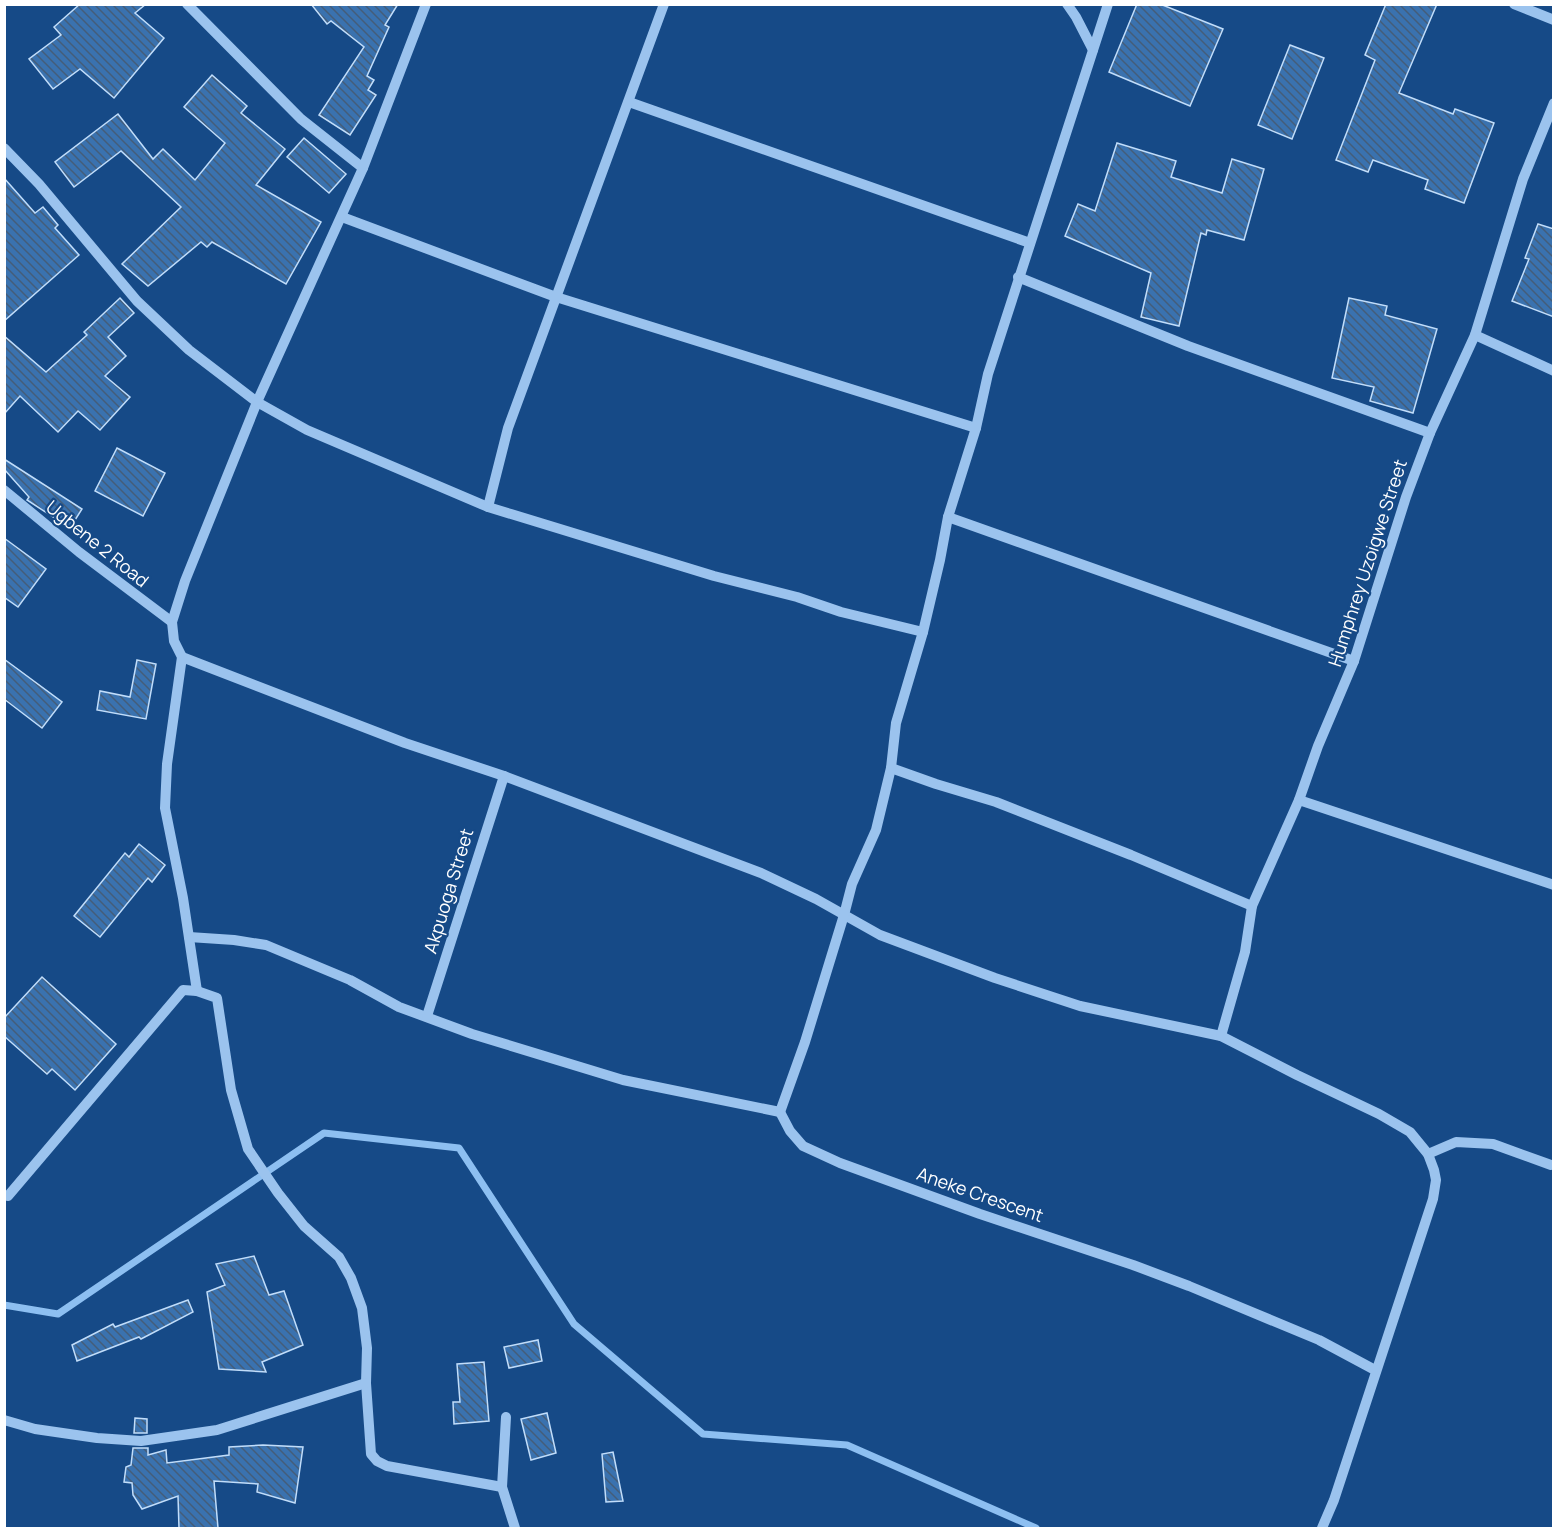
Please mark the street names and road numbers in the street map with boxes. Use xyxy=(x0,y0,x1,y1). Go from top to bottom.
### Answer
street label: Humphrey Uzoigwe Street xyxy=(1322,456,1412,669)
street label: Ugbene 2 Road xyxy=(41,494,154,592)
street label: Akpuoga Street xyxy=(418,825,478,956)
street label: Aneke Crescent xyxy=(914,1161,1047,1227)

